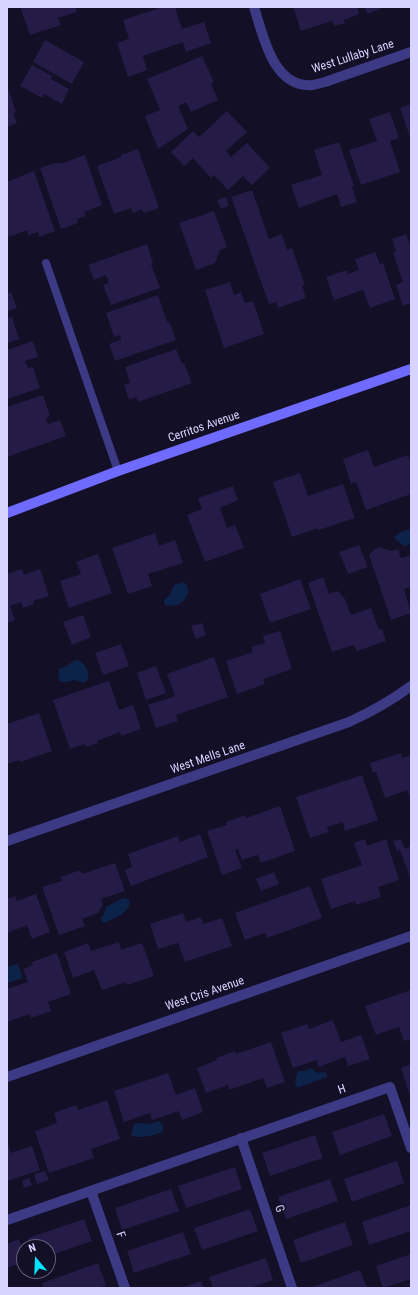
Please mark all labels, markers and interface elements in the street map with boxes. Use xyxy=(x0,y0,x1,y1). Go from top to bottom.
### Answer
street label: West Lullaby Lane xyxy=(310,37,396,77)
street label: Cerritos Avenue xyxy=(166,408,242,446)
street label: West Mells Lane xyxy=(169,739,247,777)
street label: West Cris Avenue xyxy=(164,974,246,1014)
street label: H xyxy=(336,1082,348,1098)
street label: G xyxy=(271,1203,287,1215)
street label: F xyxy=(112,1230,128,1240)
north arrow xyxy=(16,1239,56,1279)
text: N xyxy=(27,1241,38,1255)

